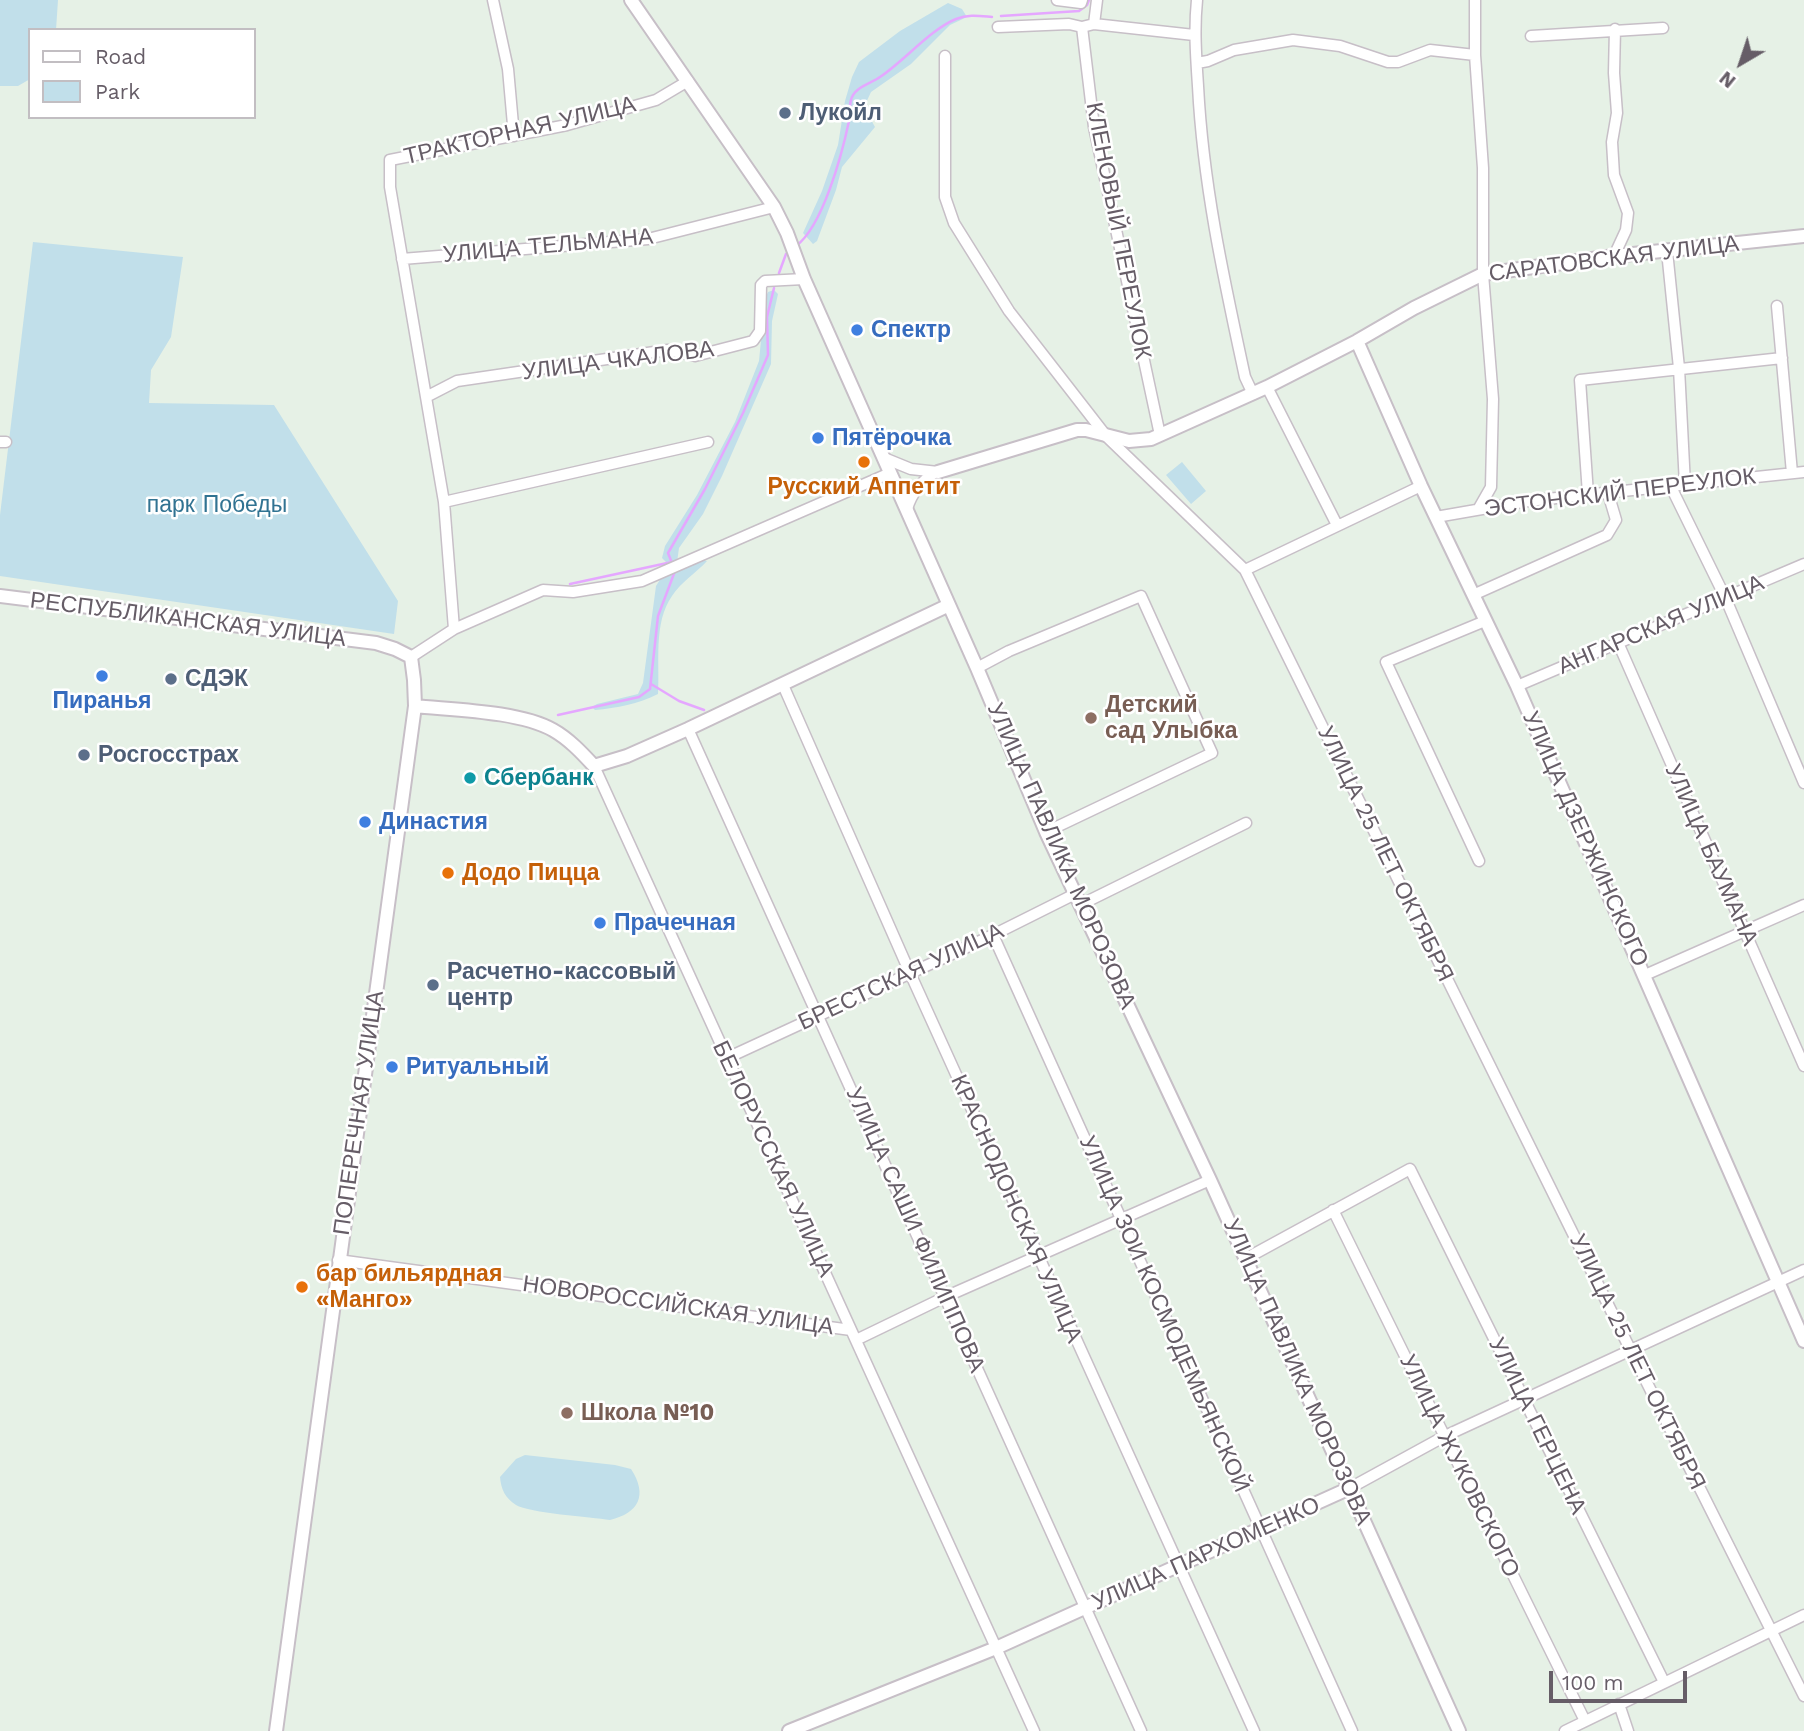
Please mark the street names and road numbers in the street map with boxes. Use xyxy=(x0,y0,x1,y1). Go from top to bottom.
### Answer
street label: ТРАКТОРНАЯ УЛИЦА xyxy=(401,91,639,171)
street label: КЛЕНОВЫЙ ПЕРЕУЛОК xyxy=(1080,100,1156,362)
street label: УЛИЦА ТЕЛЬМАНА xyxy=(442,223,654,269)
street label: САРАТОВСКАЯ УЛИЦА xyxy=(1487,230,1741,288)
street label: УЛИЦА ЧКАЛОВА xyxy=(520,336,716,386)
street label: ЭСТОНСКИЙ ПЕРЕУЛОК xyxy=(1483,463,1757,523)
street label: АНГАРСКАЯ УЛИЦА xyxy=(1554,569,1768,681)
street label: РЕСПУБЛИКАНСКАЯ УЛИЦА xyxy=(28,587,348,653)
street label: УЛИЦА ПАВЛИКА МОРОЗОВА xyxy=(981,699,1141,1013)
street label: УЛИЦА ДЗЕРЖИНСКОГО xyxy=(1516,707,1654,971)
street label: УЛИЦА 25 ЛЕТ ОКТЯБРЯ xyxy=(1311,722,1459,986)
street label: УЛИЦА БАУМАНА xyxy=(1659,760,1763,950)
street label: БРЕСТСКАЯ УЛИЦА xyxy=(794,917,1008,1037)
street label: ПОПЕРЕЧНАЯ УЛИЦА xyxy=(328,989,390,1237)
street label: БЕЛОРУССКАЯ УЛИЦА xyxy=(706,1037,840,1281)
street label: КРАСНОДОНСКАЯ УЛИЦА xyxy=(944,1071,1088,1347)
street label: УЛИЦА САШИ ФИЛИППОВА xyxy=(840,1083,990,1377)
street label: УЛИЦА ЗОИ КОСМОДЕМЬЯНСКОЙ xyxy=(1073,1132,1255,1496)
street label: УЛИЦА ПАВЛИКА МОРОЗОВА xyxy=(1217,1215,1377,1529)
street label: УЛИЦА 25 ЛЕТ ОКТЯБРЯ xyxy=(1563,1230,1711,1494)
street label: НОВОРОССИЙСКАЯ УЛИЦА xyxy=(521,1271,835,1341)
street label: УЛИЦА ГЕРЦЕНА xyxy=(1482,1333,1592,1519)
street label: УЛИЦА ЖУКОВСКОГО xyxy=(1393,1350,1525,1582)
street label: УЛИЦА ПАРХОМЕНКО xyxy=(1088,1491,1324,1617)

